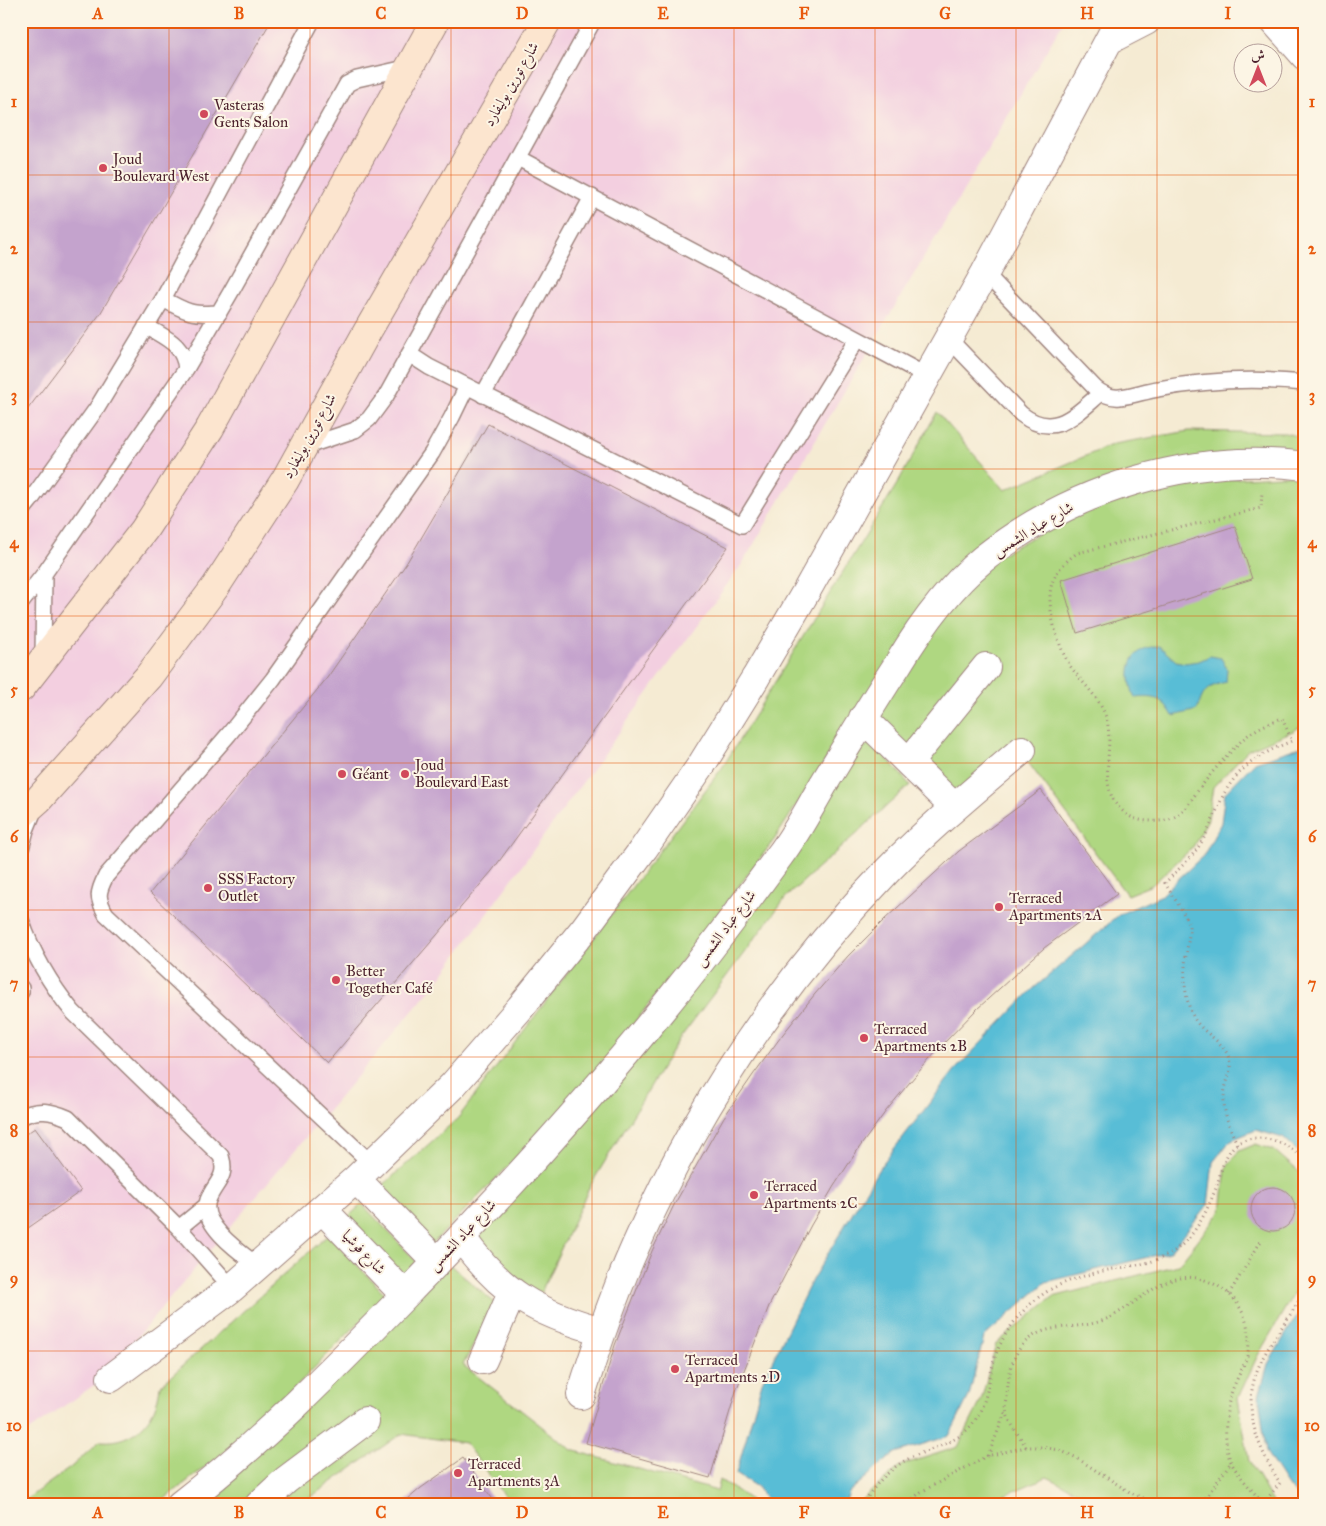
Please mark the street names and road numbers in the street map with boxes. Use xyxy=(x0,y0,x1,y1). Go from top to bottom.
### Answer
street label: شارع تورين بوليفارد xyxy=(480,39,546,131)
street label: شارع تورين بوليفارد xyxy=(278,390,343,484)
street label: شارع عباد الشمس xyxy=(989,498,1079,564)
street label: شارع عباد الشمس xyxy=(690,886,763,972)
street label: شارع عباد الشمس xyxy=(424,1196,503,1277)
street label: شارع فوشيا xyxy=(336,1226,389,1281)

